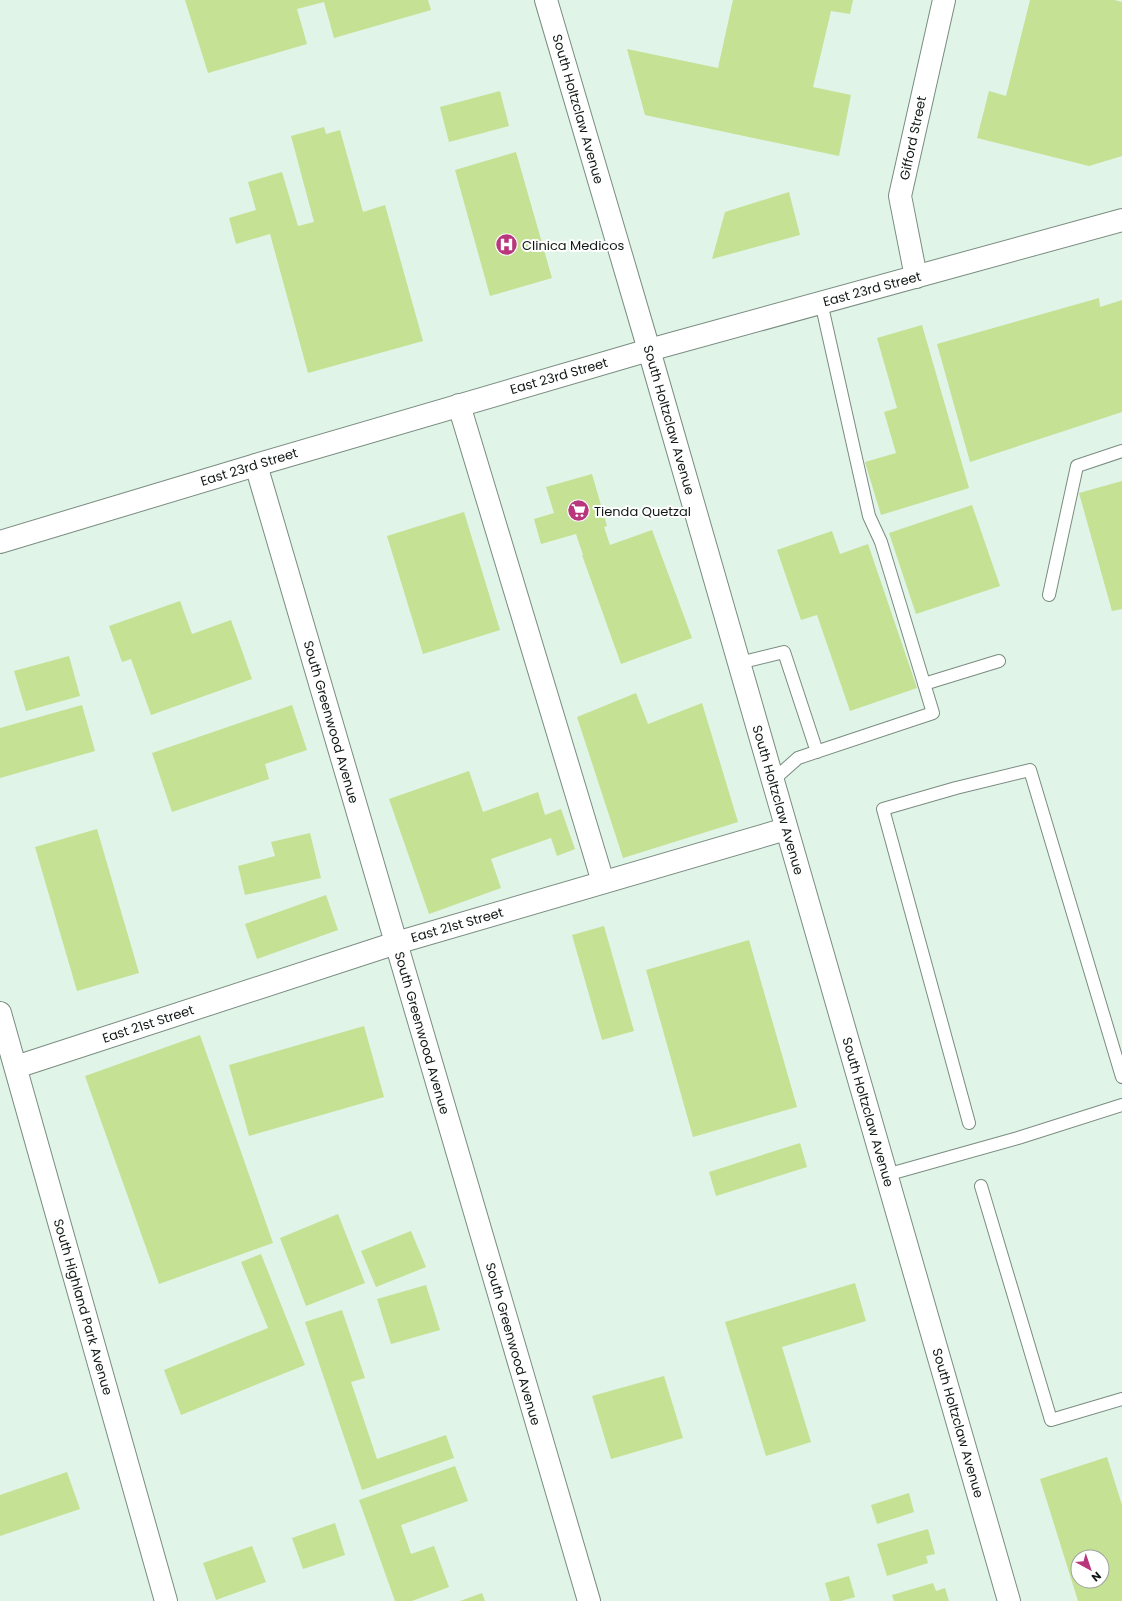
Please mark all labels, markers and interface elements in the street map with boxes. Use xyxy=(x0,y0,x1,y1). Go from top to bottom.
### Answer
street label: South Holtzclaw Avenue xyxy=(548,32,608,186)
street label: Gifford Street xyxy=(895,94,931,182)
hospital icon: Clinica Medicos xyxy=(494,232,520,258)
place label: Clinica Medicos xyxy=(522,236,625,255)
street label: East 23rd Street xyxy=(821,267,923,311)
street label: South Holtzclaw Avenue xyxy=(639,343,699,497)
street label: East 23rd Street xyxy=(508,353,610,399)
street label: East 23rd Street xyxy=(198,443,300,491)
supermarket icon: Tienda Quetzal xyxy=(566,498,592,524)
place label: Tienda Quetzal xyxy=(594,502,691,521)
street label: South Greenwood Avenue xyxy=(299,638,363,806)
street label: South Holtzclaw Avenue xyxy=(748,723,808,877)
street label: East 21st Street xyxy=(409,903,506,947)
street label: South Greenwood Avenue xyxy=(390,949,454,1117)
street label: East 21st Street xyxy=(100,1000,196,1048)
street label: South Holtzclaw Avenue xyxy=(838,1035,898,1189)
street label: South Highland Park Avenue xyxy=(49,1217,117,1397)
street label: South Greenwood Avenue xyxy=(481,1260,545,1428)
street label: South Holtzclaw Avenue xyxy=(928,1346,988,1500)
north arrow xyxy=(1070,1549,1110,1589)
text: N xyxy=(1088,1568,1105,1585)

